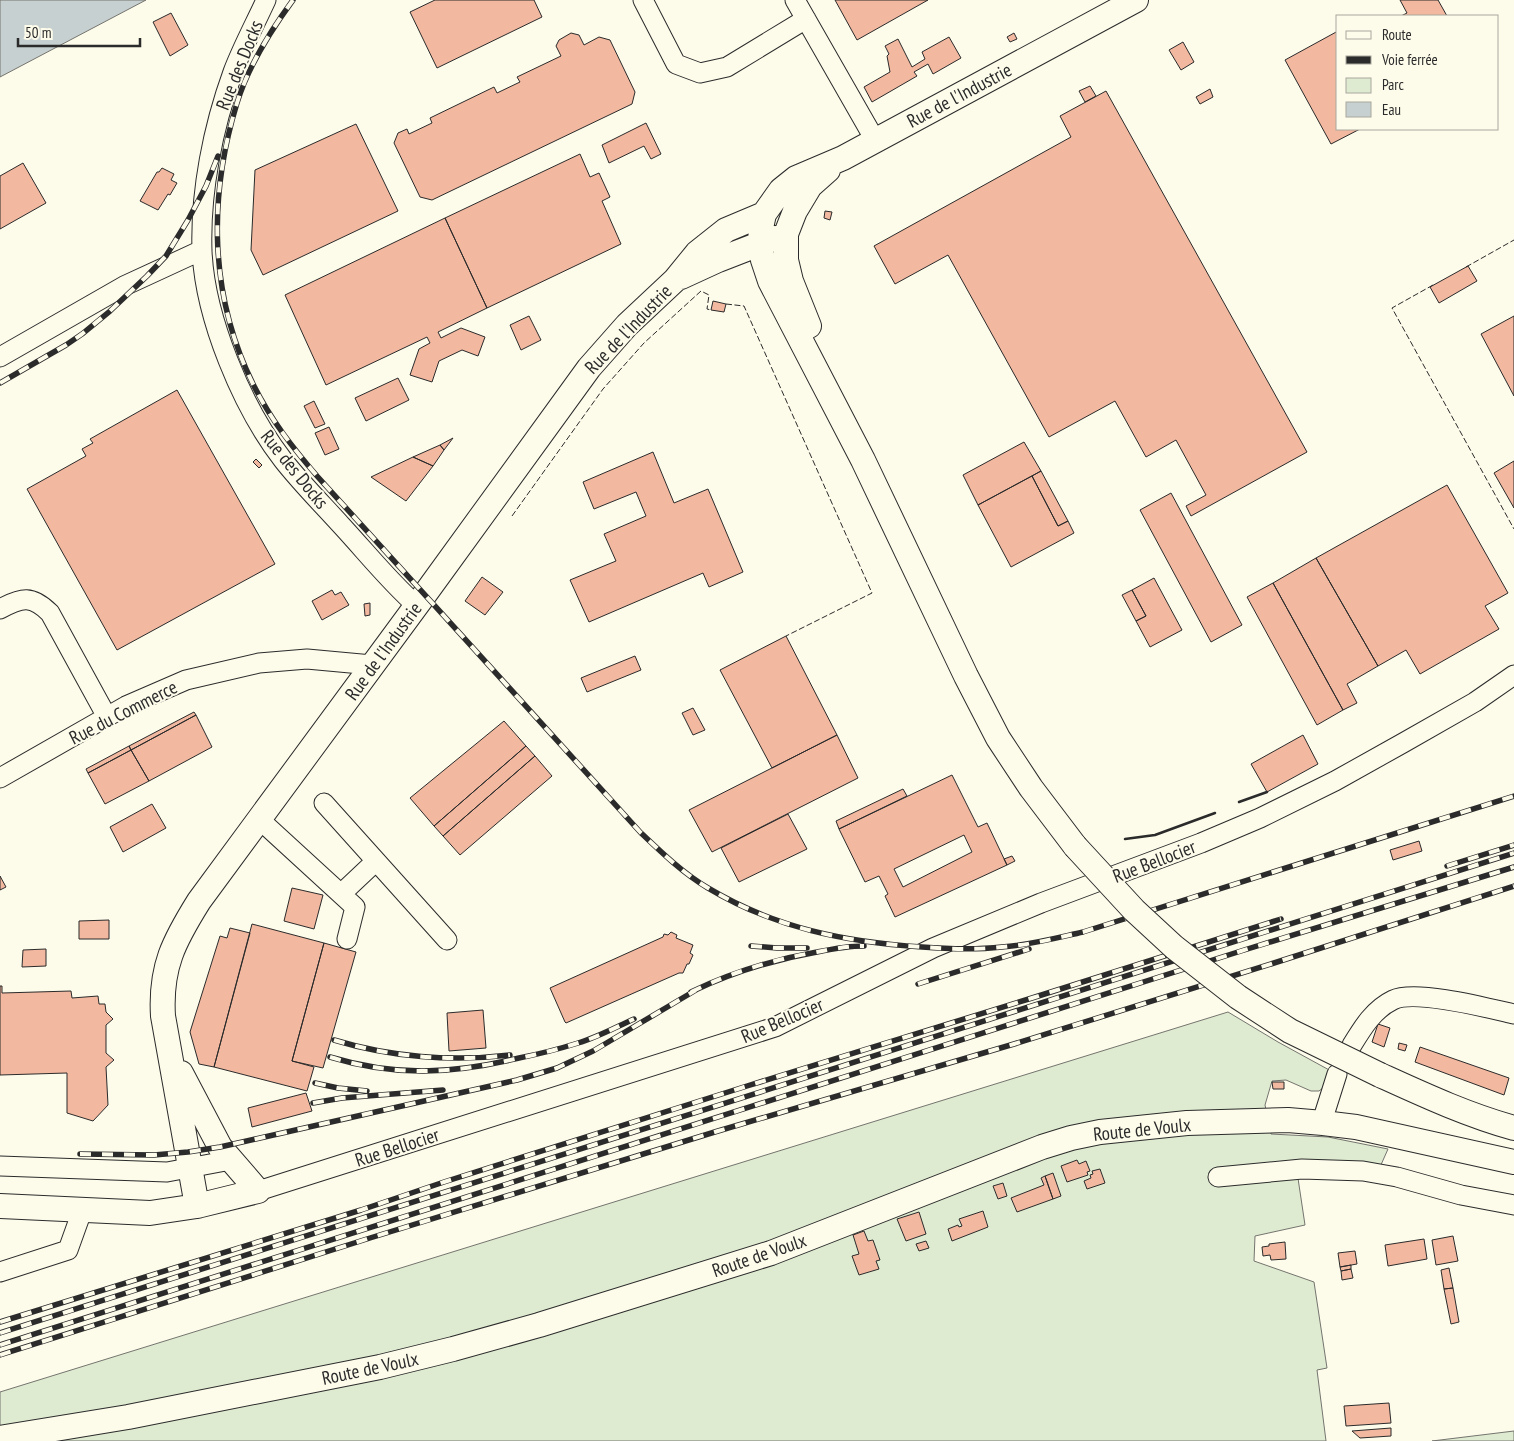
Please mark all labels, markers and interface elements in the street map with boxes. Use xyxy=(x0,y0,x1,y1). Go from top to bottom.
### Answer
scale bar xyxy=(18,15,140,47)
legend xyxy=(1336,15,1499,130)
street label: Rue des Docks xyxy=(210,17,268,113)
text: 50 m xyxy=(25,23,51,42)
text: Route xyxy=(1382,25,1412,44)
text: Voie ferrée xyxy=(1381,50,1438,69)
street label: Rue de l'Industrie xyxy=(902,57,1016,133)
text: Parc xyxy=(1382,75,1404,94)
text: Eau xyxy=(1382,100,1401,119)
street label: Rue de l'Industrie xyxy=(579,279,677,379)
street label: Rue des Docks xyxy=(256,425,334,513)
street label: Rue de l'Industrie xyxy=(339,597,427,705)
street label: Rue du Commerce xyxy=(65,674,181,750)
street label: Rue Bellocier xyxy=(1109,834,1200,888)
street label: Rue Bellocier xyxy=(737,992,827,1048)
street label: Route de Voulx xyxy=(1092,1112,1192,1146)
street label: Rue Bellocier xyxy=(352,1122,443,1172)
street label: Route de Voulx xyxy=(709,1228,809,1282)
street label: Route de Voulx xyxy=(320,1346,421,1390)

